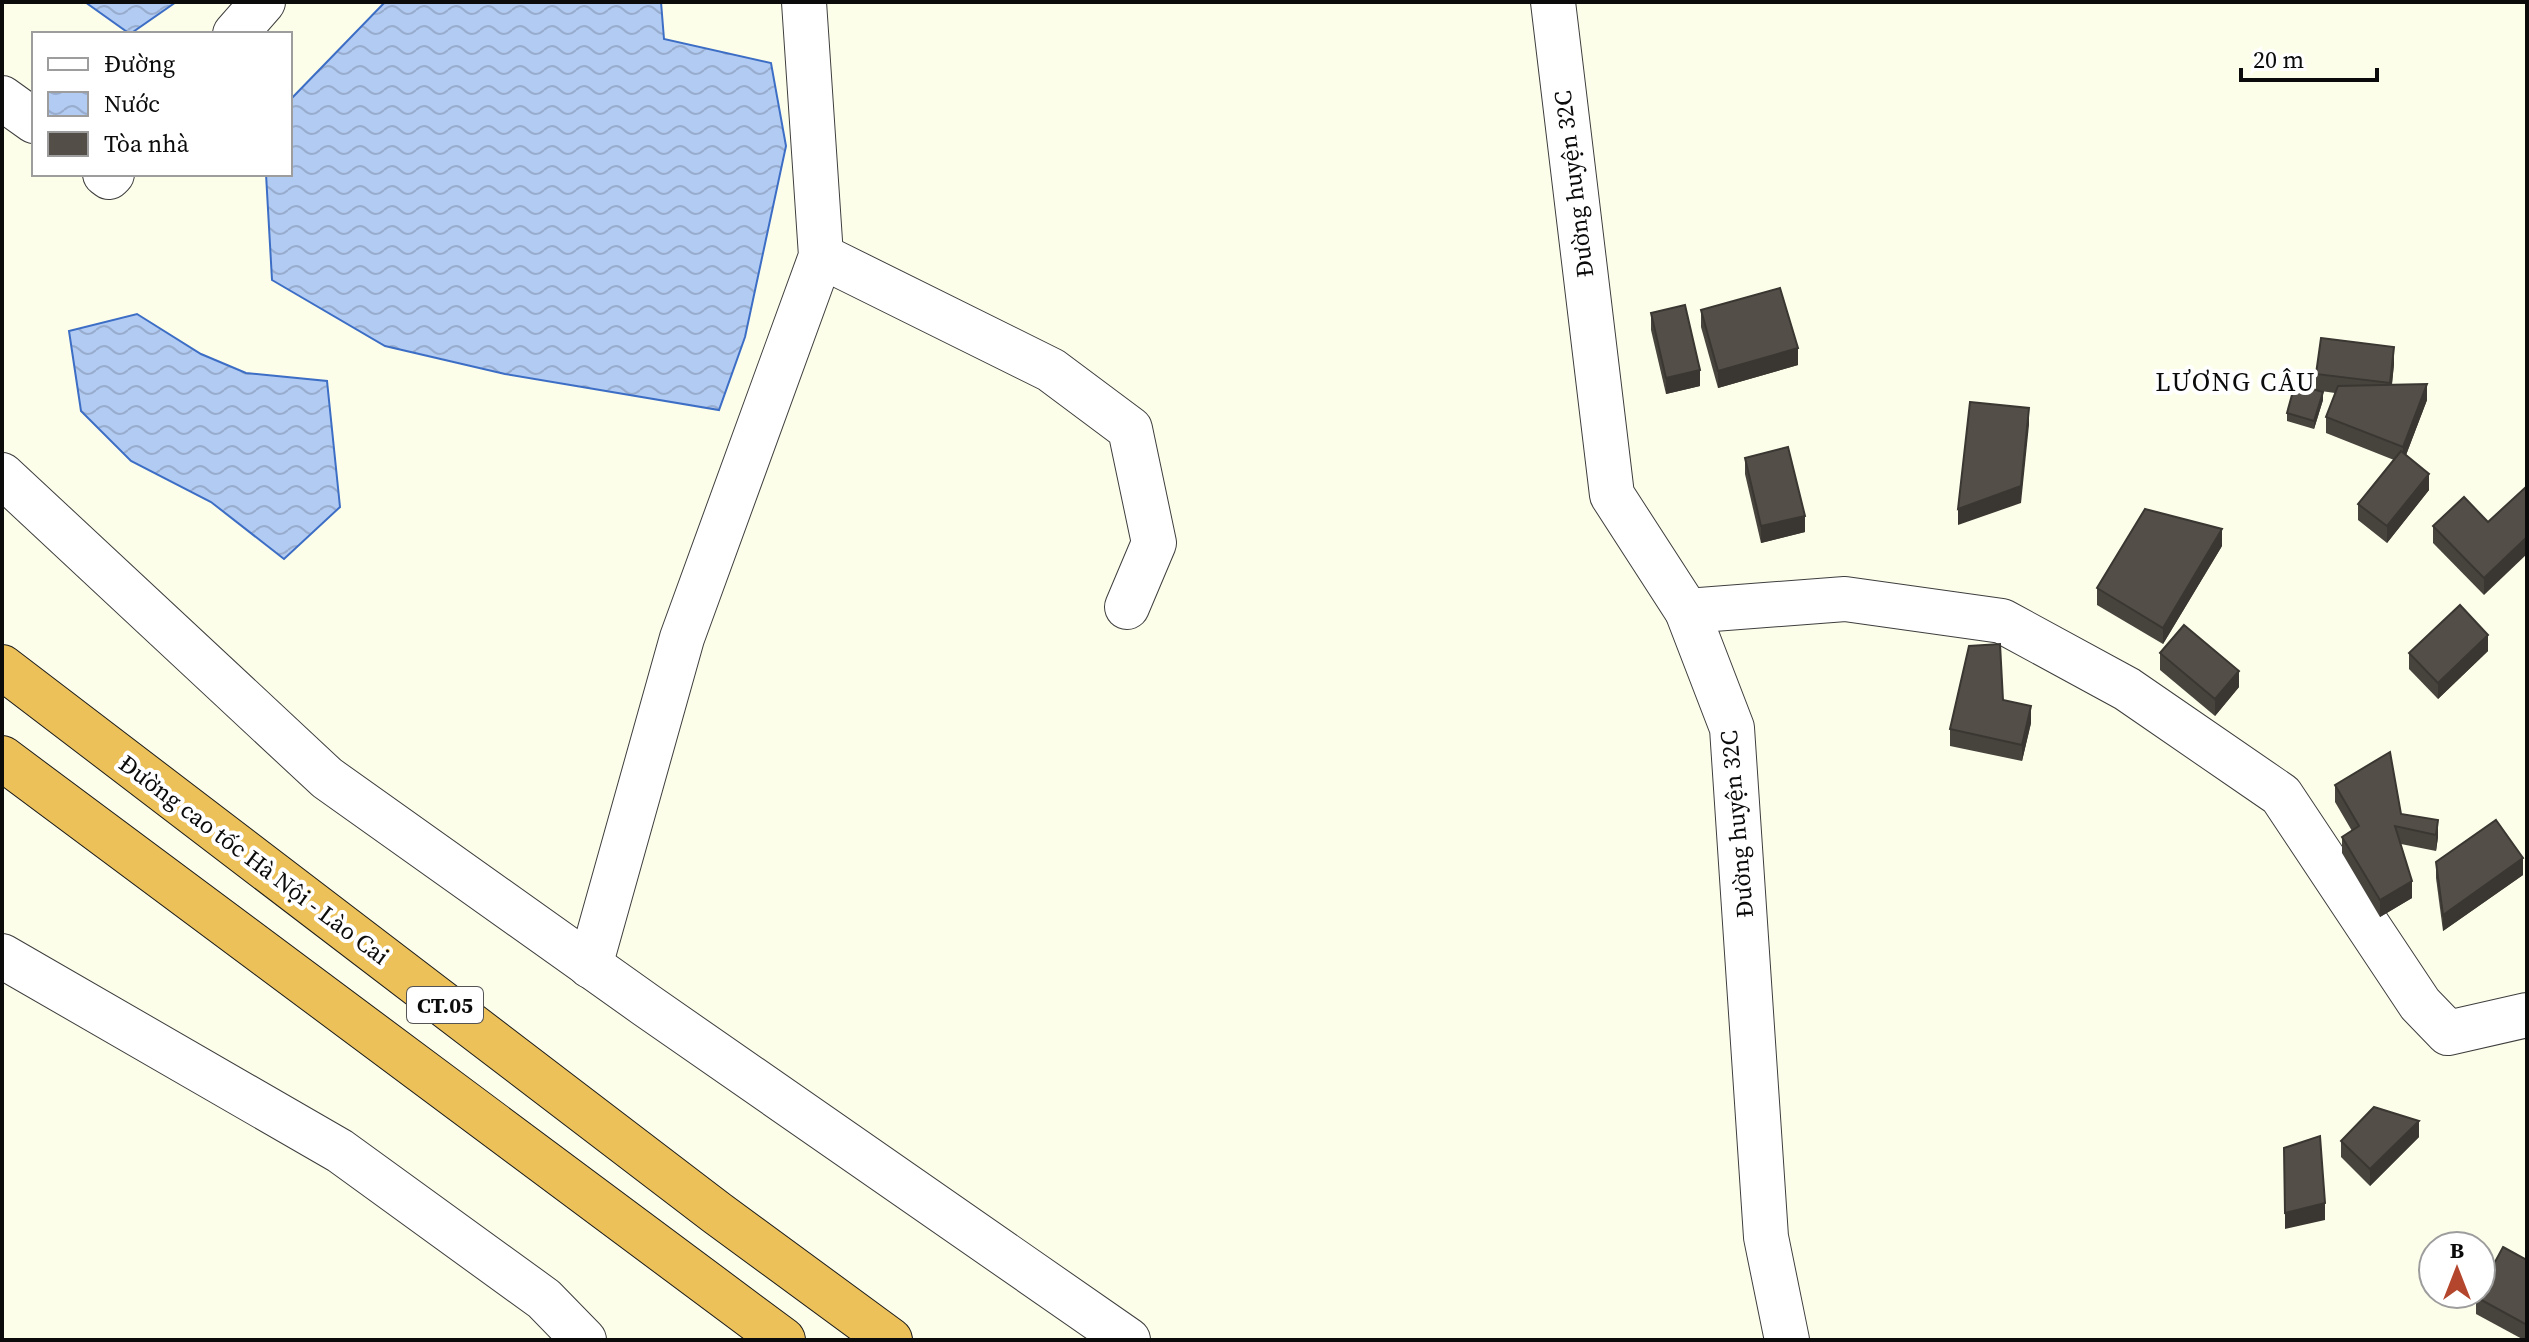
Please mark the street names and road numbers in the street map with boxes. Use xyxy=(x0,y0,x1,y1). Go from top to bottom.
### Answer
street label: Đường huyện 32C xyxy=(1546,89,1601,279)
street label: Đường huyện 32C xyxy=(1712,729,1761,919)
street label: Đường cao tốc Hà Nội - Lào Cai xyxy=(113,747,396,972)
road number: CT.05 xyxy=(407,987,483,1023)

